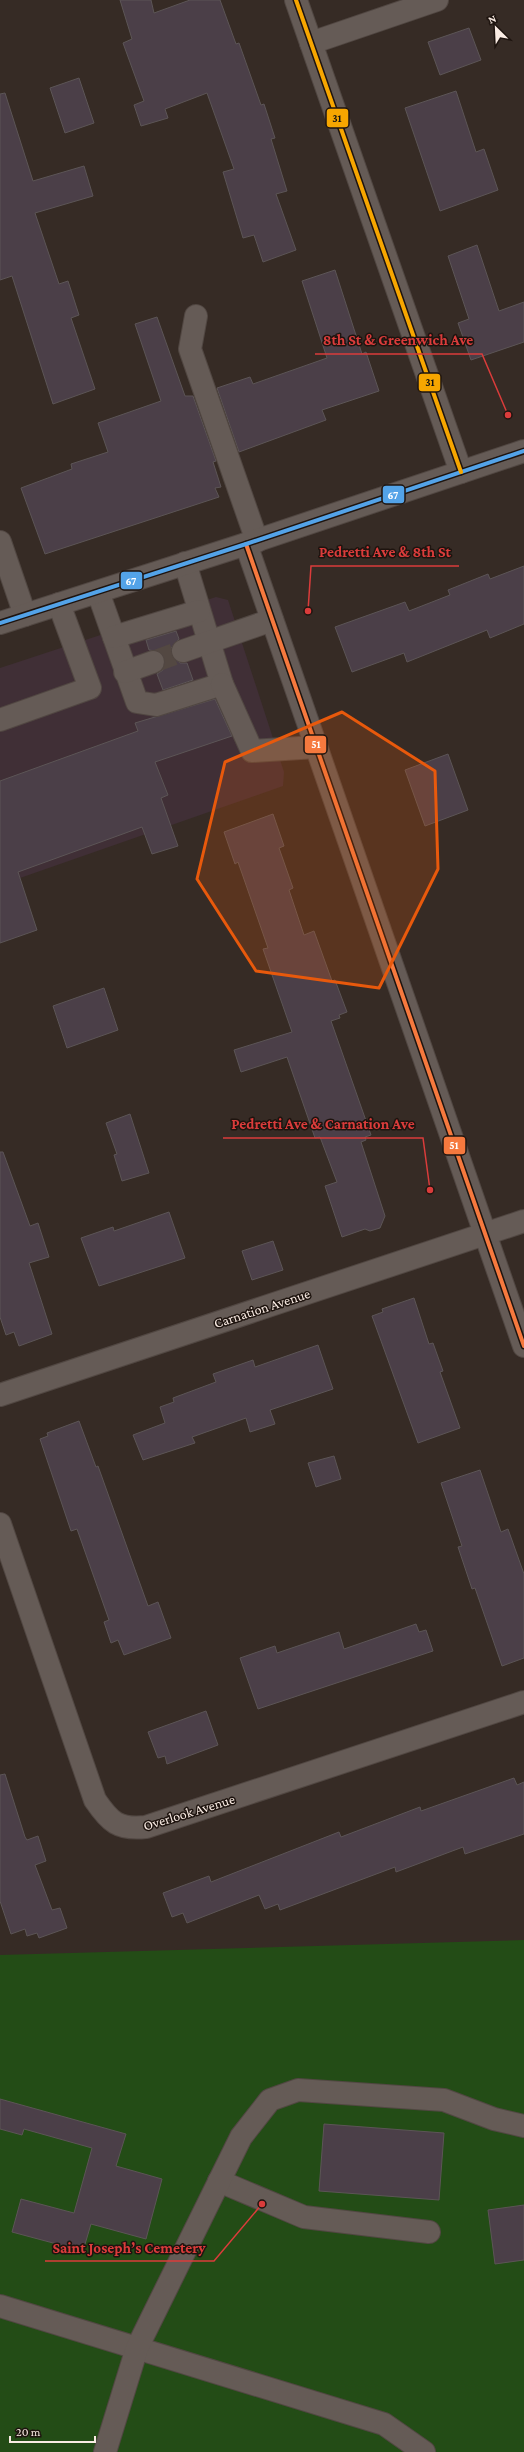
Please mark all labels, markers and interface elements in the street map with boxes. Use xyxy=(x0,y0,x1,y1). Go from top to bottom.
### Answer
north arrow xyxy=(476,8,516,48)
text: N xyxy=(486,12,498,26)
line badge: 31 xyxy=(326,108,349,128)
text: 31 xyxy=(332,112,342,124)
callout: 8th St & Greenwich Ave xyxy=(315,327,482,354)
text: 8th St & Greenwich Ave xyxy=(323,332,473,348)
line badge: 31 xyxy=(418,373,441,392)
text: 31 xyxy=(425,376,435,388)
line badge: 67 xyxy=(382,485,405,504)
text: 67 xyxy=(388,489,398,501)
callout: Pedretti Ave & 8th St xyxy=(311,539,459,566)
text: Pedretti Ave & 8th St xyxy=(319,544,452,560)
line badge: 67 xyxy=(120,571,143,590)
text: 67 xyxy=(126,575,136,587)
line badge: 51 xyxy=(304,735,327,754)
text: 51 xyxy=(311,738,321,750)
callout: Pedretti Ave & Carnation Ave xyxy=(223,1111,423,1138)
text: Pedretti Ave & Carnation Ave xyxy=(231,1116,415,1132)
line badge: 51 xyxy=(443,1136,466,1155)
text: 51 xyxy=(449,1139,459,1151)
street label: Carnation Avenue xyxy=(212,1285,312,1331)
street label: Overlook Avenue xyxy=(141,1790,237,1834)
callout: Saint Joseph’s Cemetery xyxy=(45,2234,214,2261)
text: Saint Joseph’s Cemetery xyxy=(52,2240,206,2256)
scale bar xyxy=(10,2418,95,2444)
text: 20 m xyxy=(16,2425,41,2439)

